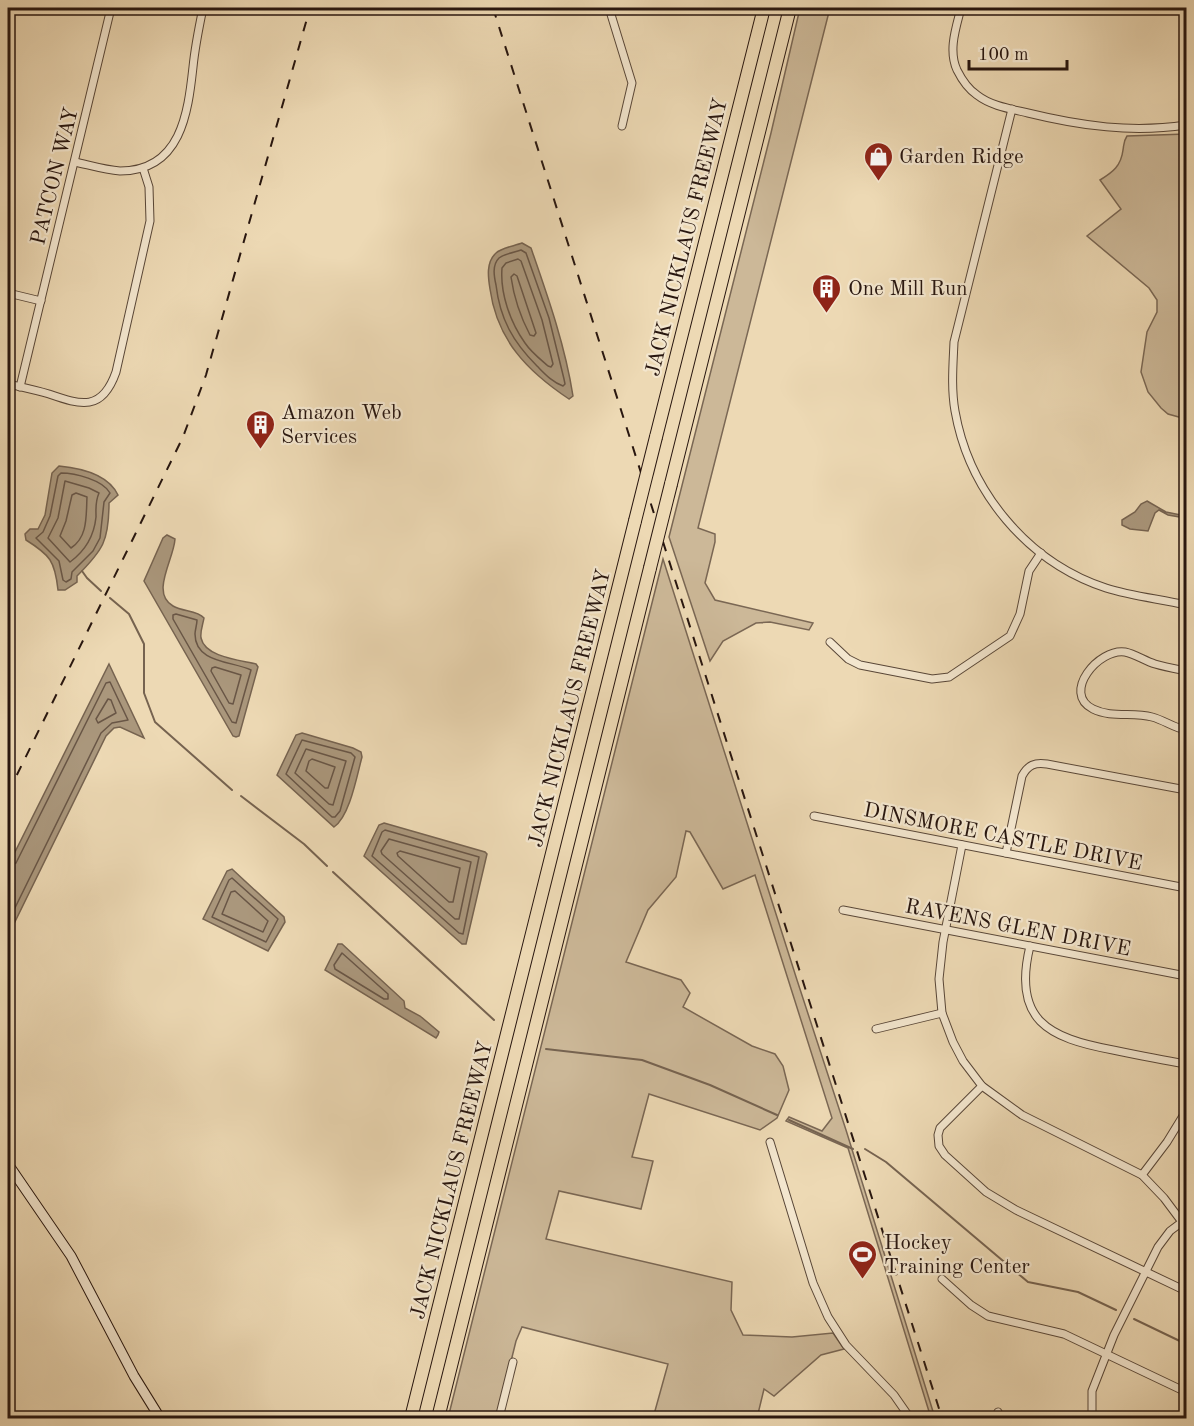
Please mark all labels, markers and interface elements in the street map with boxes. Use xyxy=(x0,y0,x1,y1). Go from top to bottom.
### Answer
scale bar xyxy=(969,33,1066,71)
text: 100 m xyxy=(978,46,1029,64)
street label: JACK NICKLAUS FREEWAY xyxy=(643,96,732,378)
street label: PATCON WAY xyxy=(28,105,83,247)
shop icon: Garden Ridge xyxy=(862,140,894,182)
place label: Garden Ridge xyxy=(899,147,1024,168)
building icon: One Mill Run xyxy=(811,272,843,314)
place label: One Mill Run xyxy=(848,279,968,300)
place label: Amazon Web Services xyxy=(281,403,402,448)
building icon: Amazon Web Services xyxy=(244,408,276,450)
street label: JACK NICKLAUS FREEWAY xyxy=(526,567,615,849)
street label: DINSMORE CASTLE DRIVE xyxy=(862,800,1144,875)
street label: RAVENS GLEN DRIVE xyxy=(903,896,1132,961)
street label: JACK NICKLAUS FREEWAY xyxy=(408,1039,497,1321)
place label: Hockey Training Center xyxy=(884,1233,1030,1278)
sports icon: Hockey Training Center xyxy=(847,1238,879,1280)

